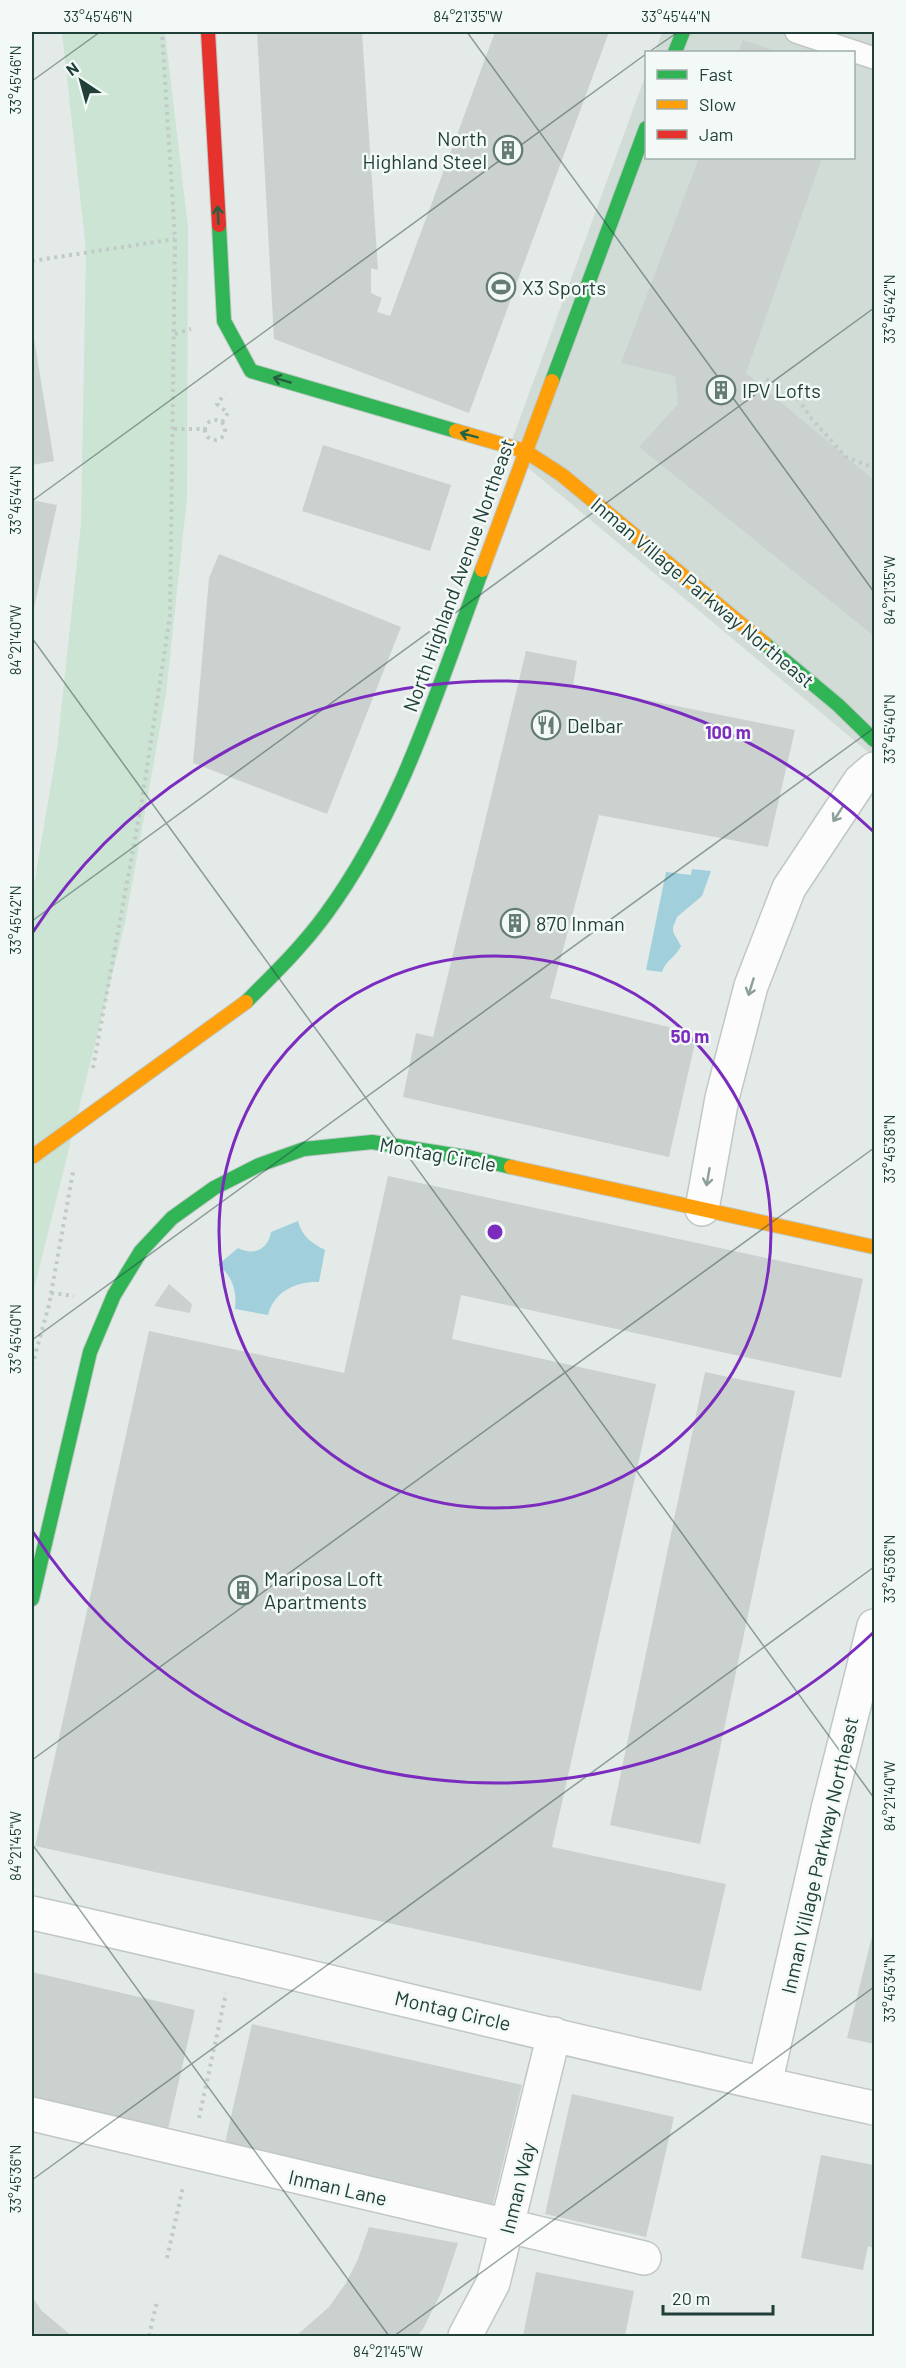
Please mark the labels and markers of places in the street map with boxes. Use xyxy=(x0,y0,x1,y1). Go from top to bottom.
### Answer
place label: North Highland Steel xyxy=(362,126,487,173)
building icon: North Highland Steel xyxy=(492,134,524,166)
sports icon: X3 Sports xyxy=(485,271,517,303)
place label: X3 Sports xyxy=(522,275,606,299)
building icon: IPV Lofts xyxy=(705,374,737,406)
place label: IPV Lofts xyxy=(742,378,821,402)
restaurant icon: Delbar xyxy=(530,709,562,741)
place label: Delbar xyxy=(567,713,623,737)
building icon: 870 Inman xyxy=(499,907,531,939)
place label: 870 Inman xyxy=(536,911,625,935)
centre of rings xyxy=(485,1222,505,1242)
place label: Mariposa Loft Apartments xyxy=(264,1566,383,1613)
building icon: Mariposa Loft Apartments xyxy=(227,1574,259,1606)

